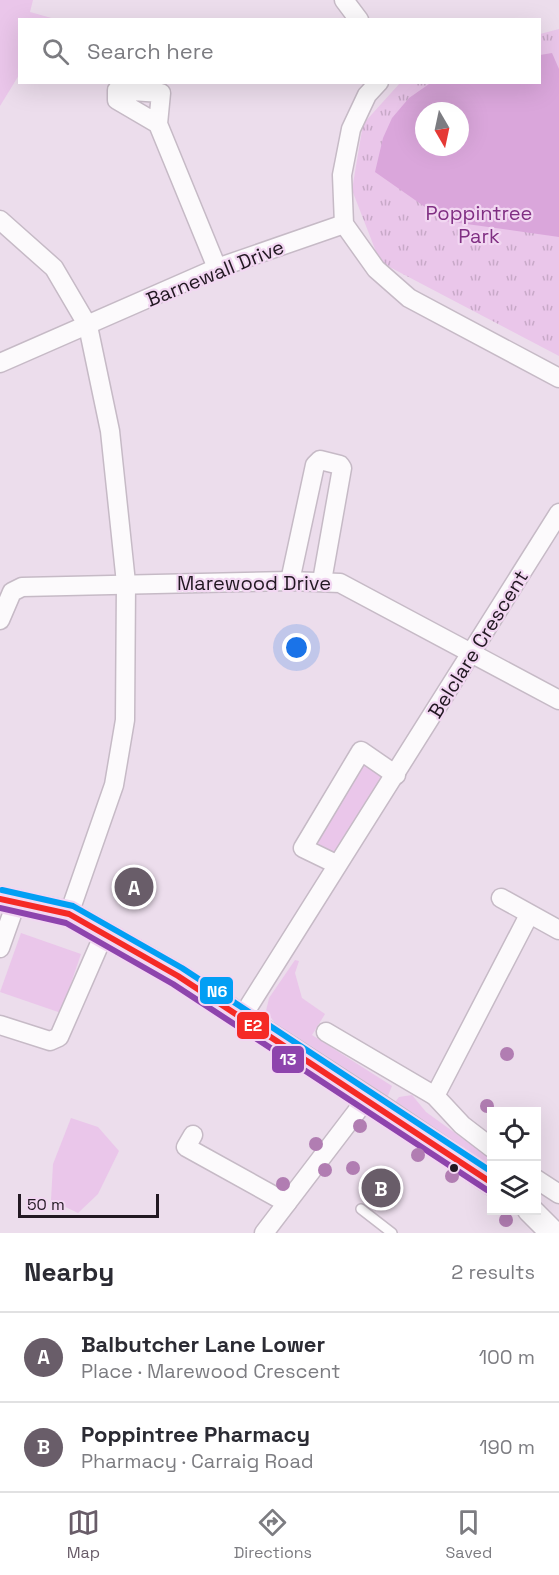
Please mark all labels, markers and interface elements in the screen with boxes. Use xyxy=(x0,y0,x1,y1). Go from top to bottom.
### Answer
search box xyxy=(18,18,541,84)
icon: search xyxy=(39,35,72,68)
text: Search here xyxy=(87,37,214,65)
north arrow xyxy=(415,102,469,156)
park label: Poppintree Park xyxy=(426,200,532,249)
street label: Barnewall Drive xyxy=(142,234,288,312)
street label: Belclare Crescent xyxy=(422,565,534,723)
street label: Marewood Drive xyxy=(177,570,331,596)
your location xyxy=(282,633,311,662)
pin: A xyxy=(114,864,154,910)
line badge: N6 xyxy=(199,976,234,1005)
text: N6 xyxy=(207,981,227,1002)
line badge: E2 xyxy=(236,1011,270,1040)
text: E2 xyxy=(244,1015,262,1036)
line badge: 13 xyxy=(271,1045,305,1074)
text: 13 xyxy=(280,1049,297,1070)
map controls xyxy=(487,1107,541,1215)
button: locate xyxy=(487,1107,541,1161)
button: layers xyxy=(487,1161,541,1215)
unlabelled marker xyxy=(448,1162,460,1174)
pin: B xyxy=(362,1166,400,1210)
scale bar xyxy=(18,1191,159,1218)
text: 50 m xyxy=(27,1194,65,1215)
text: Nearby xyxy=(24,1255,114,1289)
text: 2 results xyxy=(451,1259,535,1285)
text: Balbutcher Lane Lower xyxy=(81,1330,325,1358)
text: A xyxy=(37,1344,50,1370)
text: 100 m xyxy=(479,1344,535,1370)
text: Place · Marewood Crescent xyxy=(81,1358,341,1384)
text: Poppintree Pharmacy xyxy=(81,1420,310,1448)
text: B xyxy=(37,1434,50,1460)
text: 190 m xyxy=(479,1434,535,1460)
text: Pharmacy · Carraig Road xyxy=(81,1448,314,1474)
tab: Map xyxy=(67,1506,100,1563)
tab: Directions xyxy=(234,1506,312,1563)
tab: Saved xyxy=(446,1506,492,1563)

